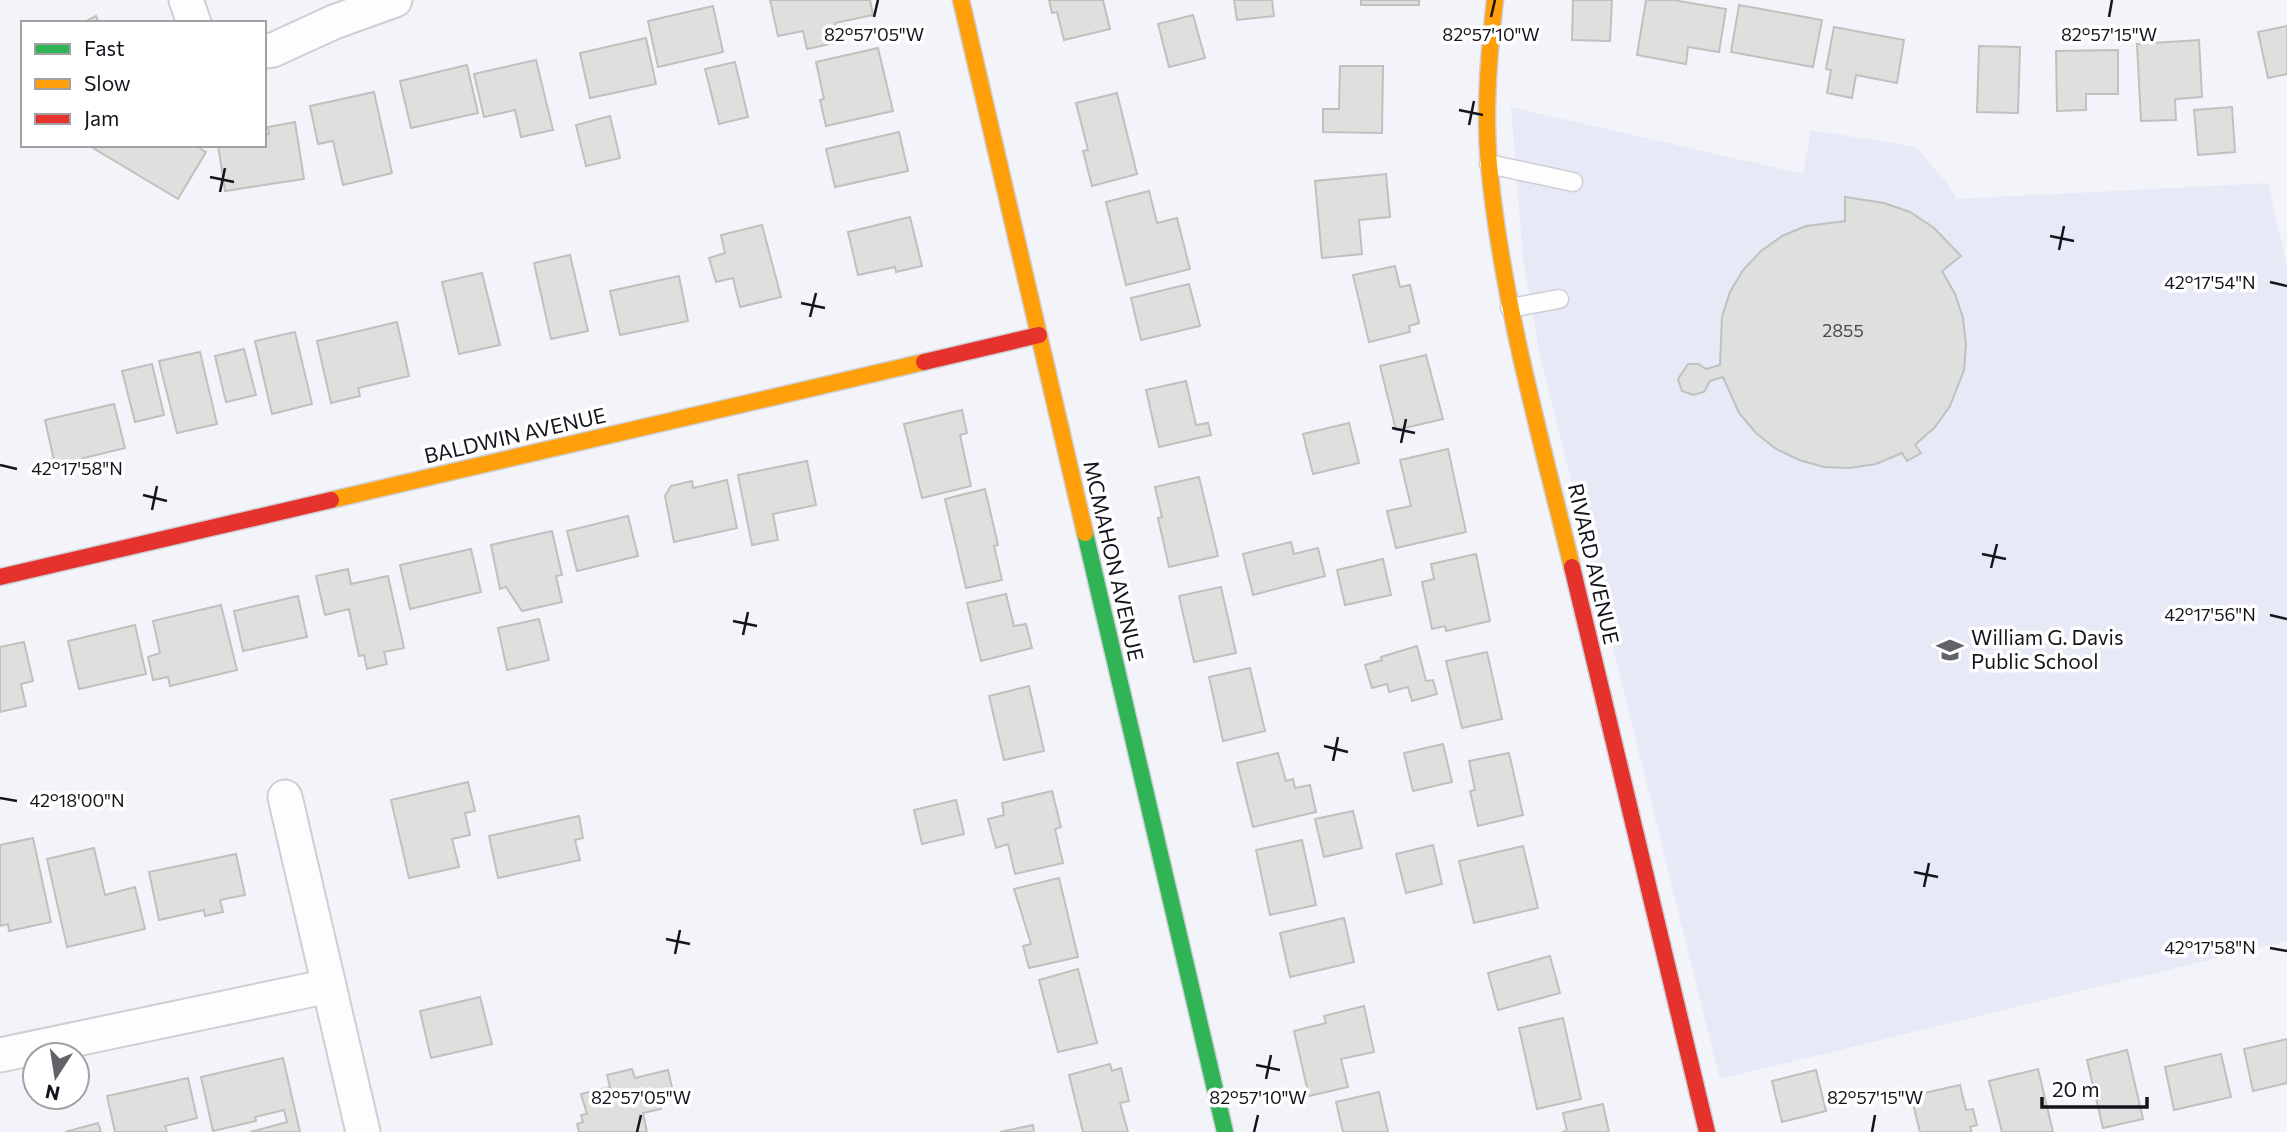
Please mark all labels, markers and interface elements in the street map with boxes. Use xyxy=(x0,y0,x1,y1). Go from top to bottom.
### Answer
legend xyxy=(21,21,266,147)
text: 82°57'05"W xyxy=(824,23,924,45)
text: 82°57'10"W xyxy=(1442,23,1540,45)
text: 82°57'15"W xyxy=(2061,23,2157,45)
text: Fast xyxy=(84,35,125,60)
text: Slow xyxy=(84,70,131,95)
text: Jam xyxy=(84,105,119,130)
text: 42°17'54"N xyxy=(2164,271,2256,293)
house number: 2855 xyxy=(1822,319,1864,341)
street label: BALDWIN AVENUE xyxy=(421,401,608,468)
text: 42°17'58"N xyxy=(31,457,123,479)
street label: MCMAHON AVENUE xyxy=(1079,458,1150,663)
street label: RIVARD AVENUE xyxy=(1564,481,1625,647)
text: 42°17'56"N xyxy=(2164,603,2256,625)
place label: William G. Davis Public School xyxy=(1971,624,2124,673)
school or university icon: William G. Davis Public School xyxy=(1935,635,1965,665)
text: 42°18'00"N xyxy=(29,789,125,811)
text: 42°17'58"N xyxy=(2164,936,2256,958)
north arrow xyxy=(21,1041,91,1111)
scale bar xyxy=(2042,1066,2147,1110)
text: 20 m xyxy=(2052,1076,2100,1101)
text: N xyxy=(43,1080,62,1106)
text: 82°57'05"W xyxy=(591,1086,691,1108)
text: 82°57'10"W xyxy=(1209,1086,1307,1108)
text: 82°57'15"W xyxy=(1827,1086,1923,1108)

